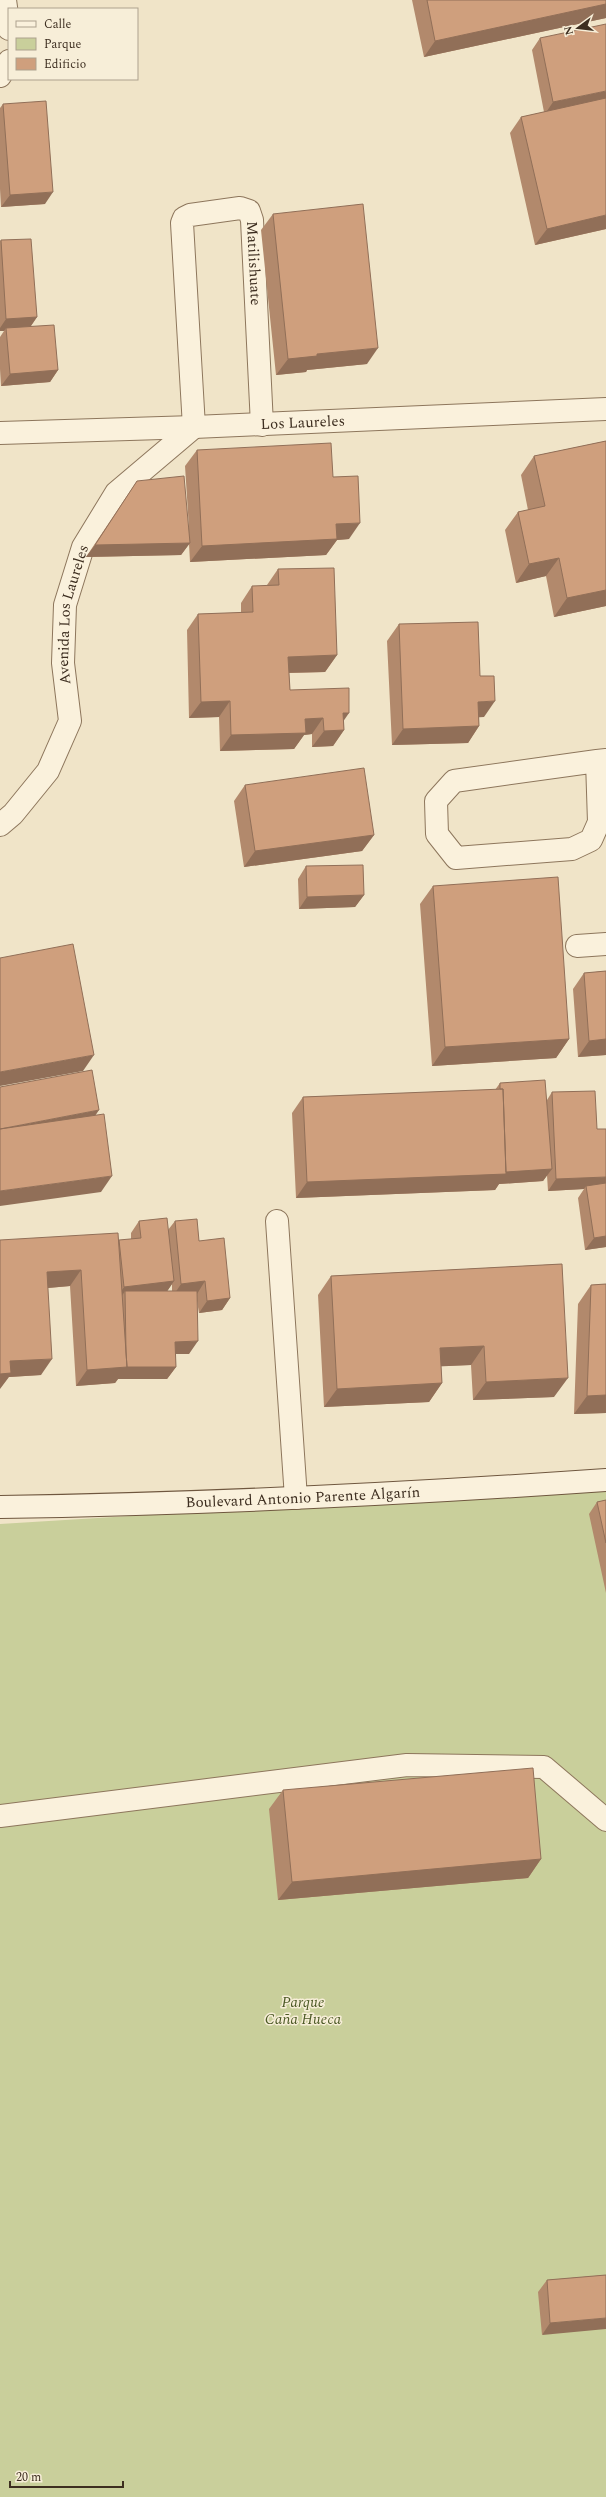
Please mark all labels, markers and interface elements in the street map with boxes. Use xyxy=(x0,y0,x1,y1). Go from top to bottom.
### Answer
legend xyxy=(8,8,138,80)
north arrow xyxy=(558,8,598,48)
text: Calle xyxy=(44,15,72,34)
text: N xyxy=(559,24,578,37)
text: Parque xyxy=(44,35,81,54)
text: Edificio xyxy=(44,55,86,74)
street label: Matilishuate xyxy=(241,221,268,306)
street label: Los Laureles xyxy=(260,409,346,436)
street label: Avenida Los Laureles xyxy=(51,542,95,686)
street label: Boulevard Antonio Parente Algarín xyxy=(185,1480,421,1514)
park label: Parque Caña Hueca xyxy=(265,1991,342,2031)
scale bar xyxy=(10,2463,123,2489)
text: 20 m xyxy=(16,2468,41,2487)

